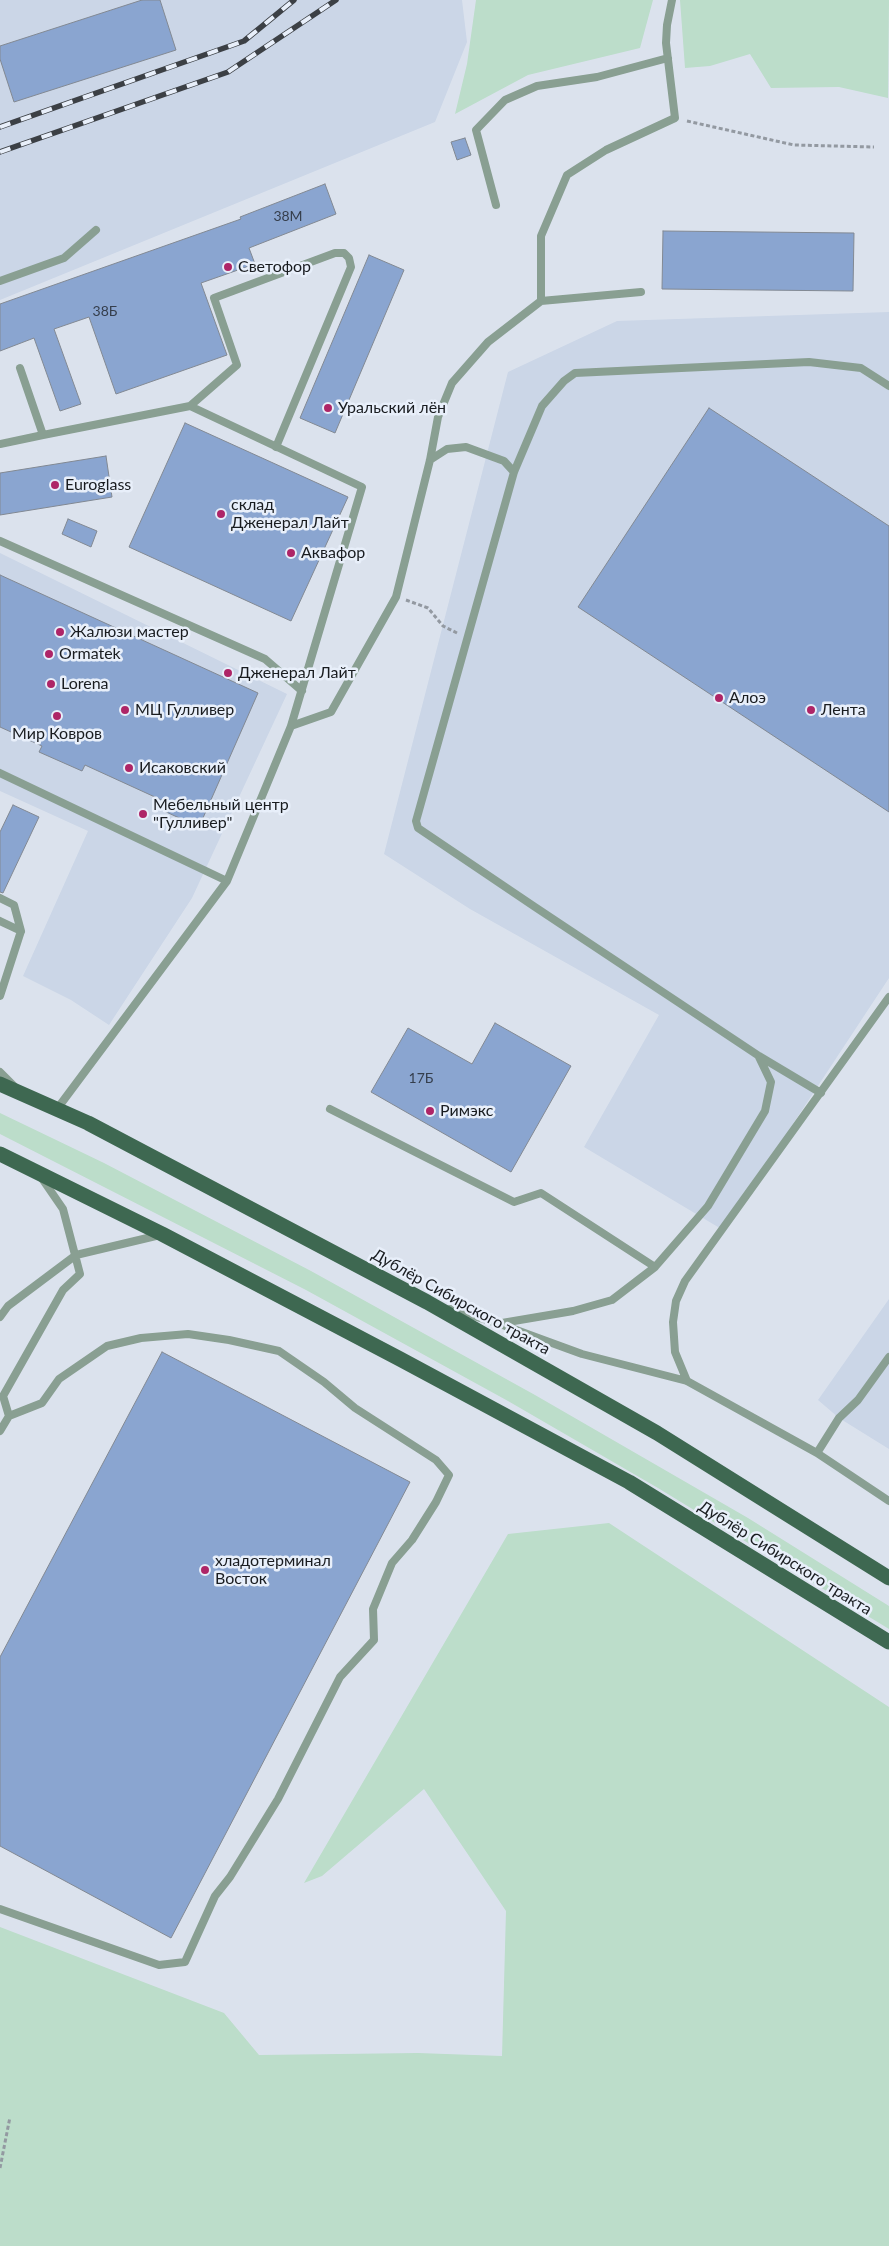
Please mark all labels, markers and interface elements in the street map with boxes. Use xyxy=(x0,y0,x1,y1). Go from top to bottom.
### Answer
house number: 38М xyxy=(273,208,303,224)
place label: Светофор xyxy=(238,257,311,277)
marker: Светофор xyxy=(222,261,234,273)
house number: 38Б xyxy=(93,303,117,319)
place label: Уральский лён xyxy=(338,398,446,418)
marker: Уральский лён xyxy=(322,402,334,414)
place label: Euroglass xyxy=(65,475,131,495)
marker: Euroglass xyxy=(49,479,61,491)
place label: склад Дженерал Лайт xyxy=(231,495,349,533)
marker: склад Дженерал Лайт xyxy=(215,508,227,520)
place label: Аквафор xyxy=(301,543,365,563)
marker: Аквафор xyxy=(285,547,297,559)
place label: Жалюзи мастер xyxy=(70,622,189,642)
marker: Жалюзи мастер xyxy=(54,626,66,638)
place label: Ormatek xyxy=(59,644,121,664)
marker: Ormatek xyxy=(43,648,55,660)
place label: Дженерал Лайт xyxy=(238,663,356,683)
marker: Дженерал Лайт xyxy=(222,667,234,679)
place label: Lorena xyxy=(61,674,109,694)
marker: Lorena xyxy=(45,678,57,690)
place label: Алоэ xyxy=(729,688,766,708)
marker: Алоэ xyxy=(713,692,725,704)
place label: МЦ Гулливер xyxy=(135,700,234,720)
place label: Лента xyxy=(821,700,866,720)
marker: МЦ Гулливер xyxy=(119,704,131,716)
marker: Лента xyxy=(805,704,817,716)
marker: Мир Ковров xyxy=(51,710,63,722)
place label: Мир Ковров xyxy=(12,724,102,744)
place label: Исаковский xyxy=(139,758,226,778)
marker: Исаковский xyxy=(123,762,135,774)
place label: Мебельный центр "Гулливер" xyxy=(153,795,289,833)
marker: Мебельный центр "Гулливер" xyxy=(137,808,149,820)
house number: 17Б xyxy=(409,1070,433,1086)
place label: Римэкс xyxy=(440,1101,493,1121)
marker: Римэкс xyxy=(424,1105,436,1117)
street label: Дублёр Сибирского тракта xyxy=(369,1245,553,1359)
street label: Дублёр Сибирского тракта xyxy=(695,1497,875,1619)
place label: хладотерминал Восток xyxy=(215,1551,331,1589)
marker: хладотерминал Восток xyxy=(199,1564,211,1576)

